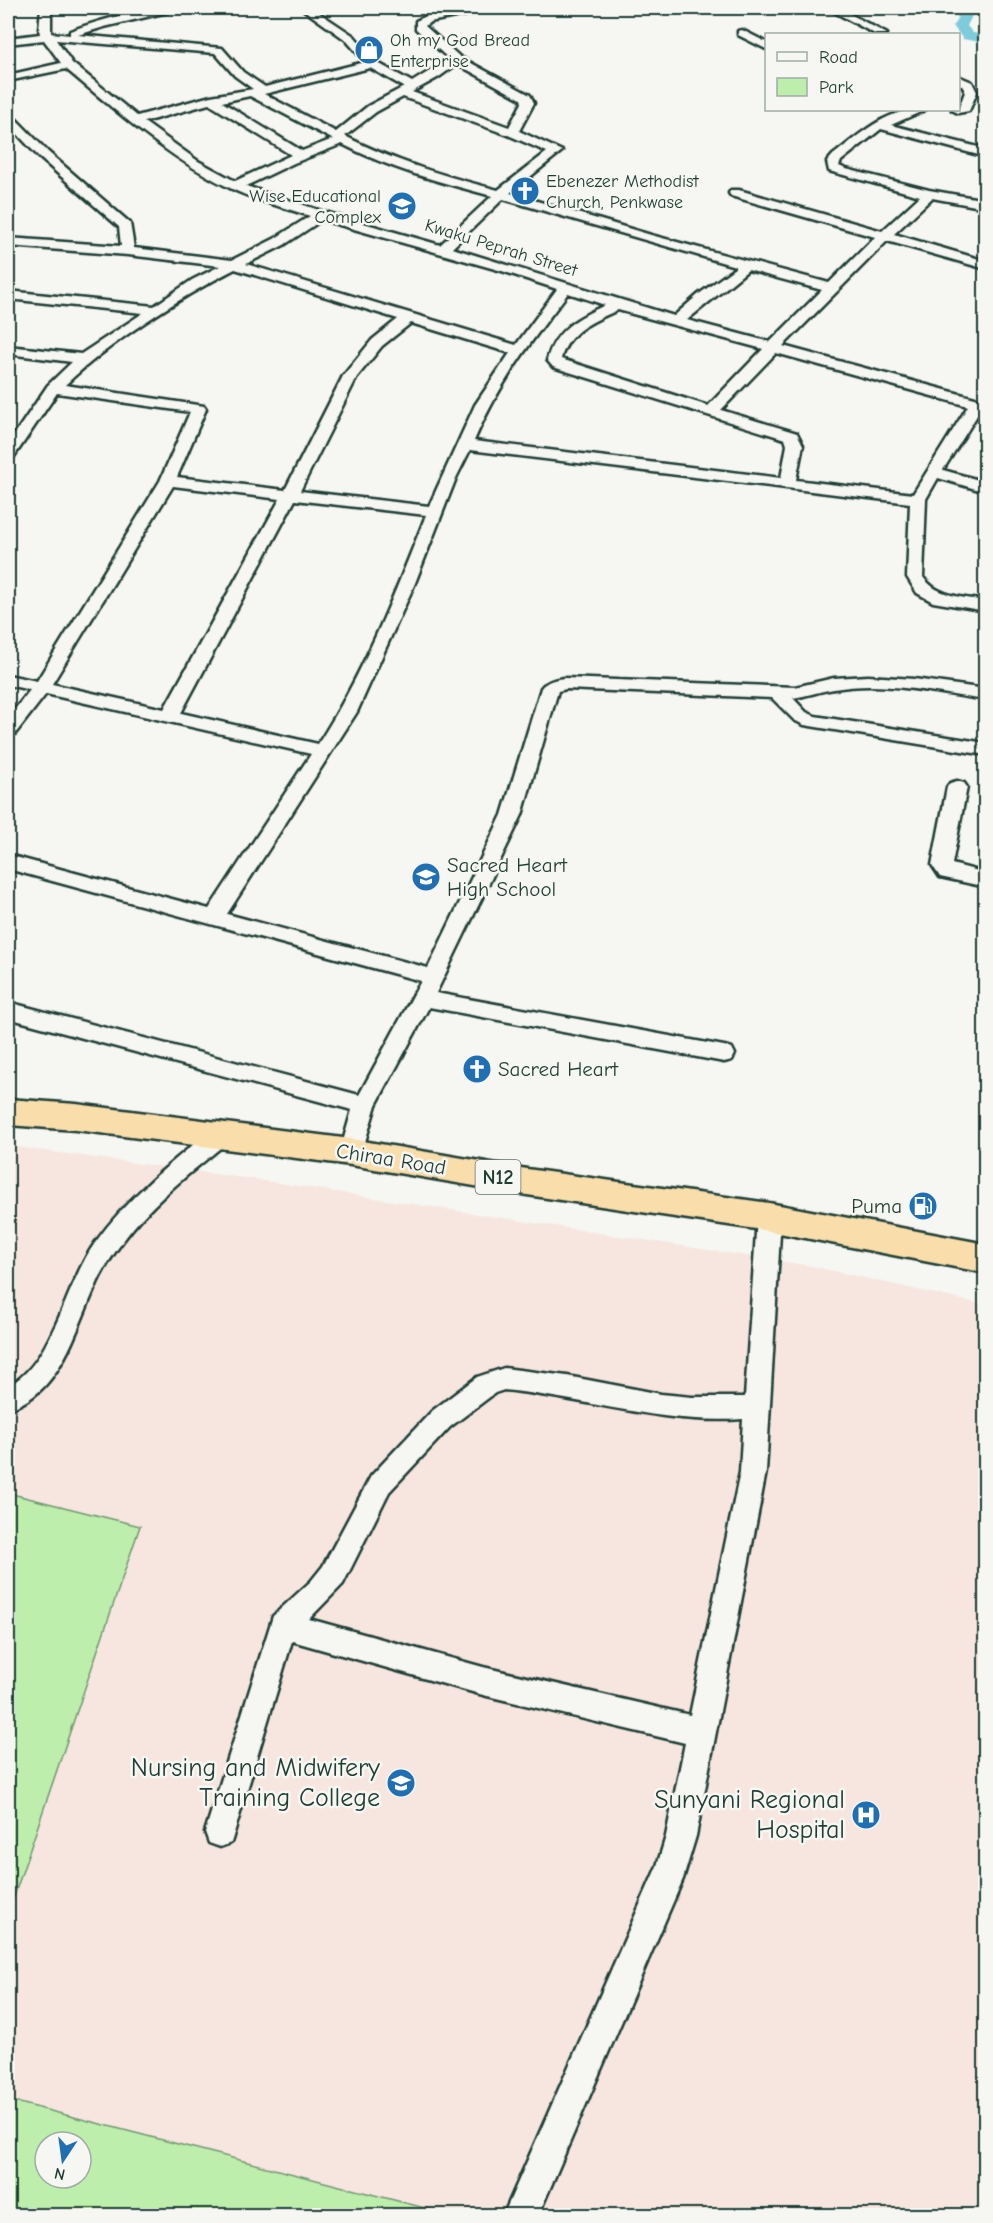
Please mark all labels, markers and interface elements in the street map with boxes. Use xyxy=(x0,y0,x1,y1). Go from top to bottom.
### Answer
place label: Oh my God Bread Enterprise xyxy=(390,30,530,72)
legend xyxy=(765,33,960,111)
shop icon: Oh my God Bread Enterprise xyxy=(353,34,385,66)
text: Road xyxy=(819,47,858,68)
text: Park xyxy=(819,77,854,98)
place label: Ebenezer Methodist Church, Penkwase xyxy=(546,171,700,213)
church icon: Ebenezer Methodist Church, Penkwase xyxy=(509,175,541,207)
place label: Wise Educational Complex xyxy=(249,186,381,228)
school or university icon: Wise Educational Complex xyxy=(386,190,418,222)
street label: Kwaku Peprah Street xyxy=(422,215,581,281)
place label: Sacred Heart High School xyxy=(447,853,568,901)
school or university icon: Sacred Heart High School xyxy=(410,861,442,893)
church icon: Sacred Heart xyxy=(461,1053,493,1085)
place label: Sacred Heart xyxy=(498,1057,619,1081)
street label: Chiraa Road xyxy=(334,1138,448,1180)
road number: N12 xyxy=(476,1160,520,1194)
fuel station icon: Puma xyxy=(907,1190,939,1222)
place label: Puma xyxy=(851,1194,902,1218)
place label: Nursing and Midwifery Training College xyxy=(131,1753,380,1813)
school or university icon: Nursing and Midwifery Training College xyxy=(385,1767,417,1799)
place label: Sunyani Regional Hospital xyxy=(654,1785,845,1845)
hospital icon: Sunyani Regional Hospital xyxy=(850,1799,882,1831)
north arrow xyxy=(33,2130,93,2190)
text: N xyxy=(53,2164,67,2184)

